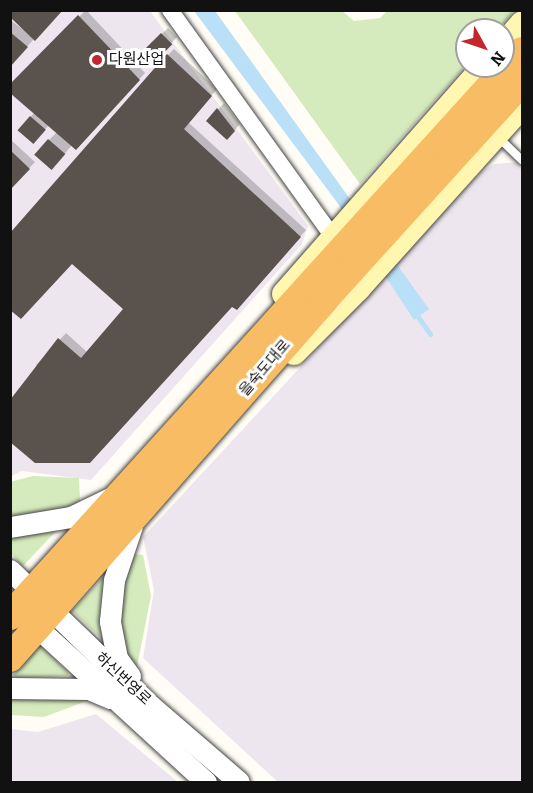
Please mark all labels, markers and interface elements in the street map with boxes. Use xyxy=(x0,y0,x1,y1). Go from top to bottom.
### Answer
north arrow xyxy=(455,18,515,78)
text: N xyxy=(486,48,509,69)
place label: 다원산업 xyxy=(109,51,164,69)
marker: 다원산업 xyxy=(90,53,104,67)
street label: 을숙도대로 xyxy=(236,336,294,400)
street label: 하신번영로 xyxy=(92,649,154,709)

